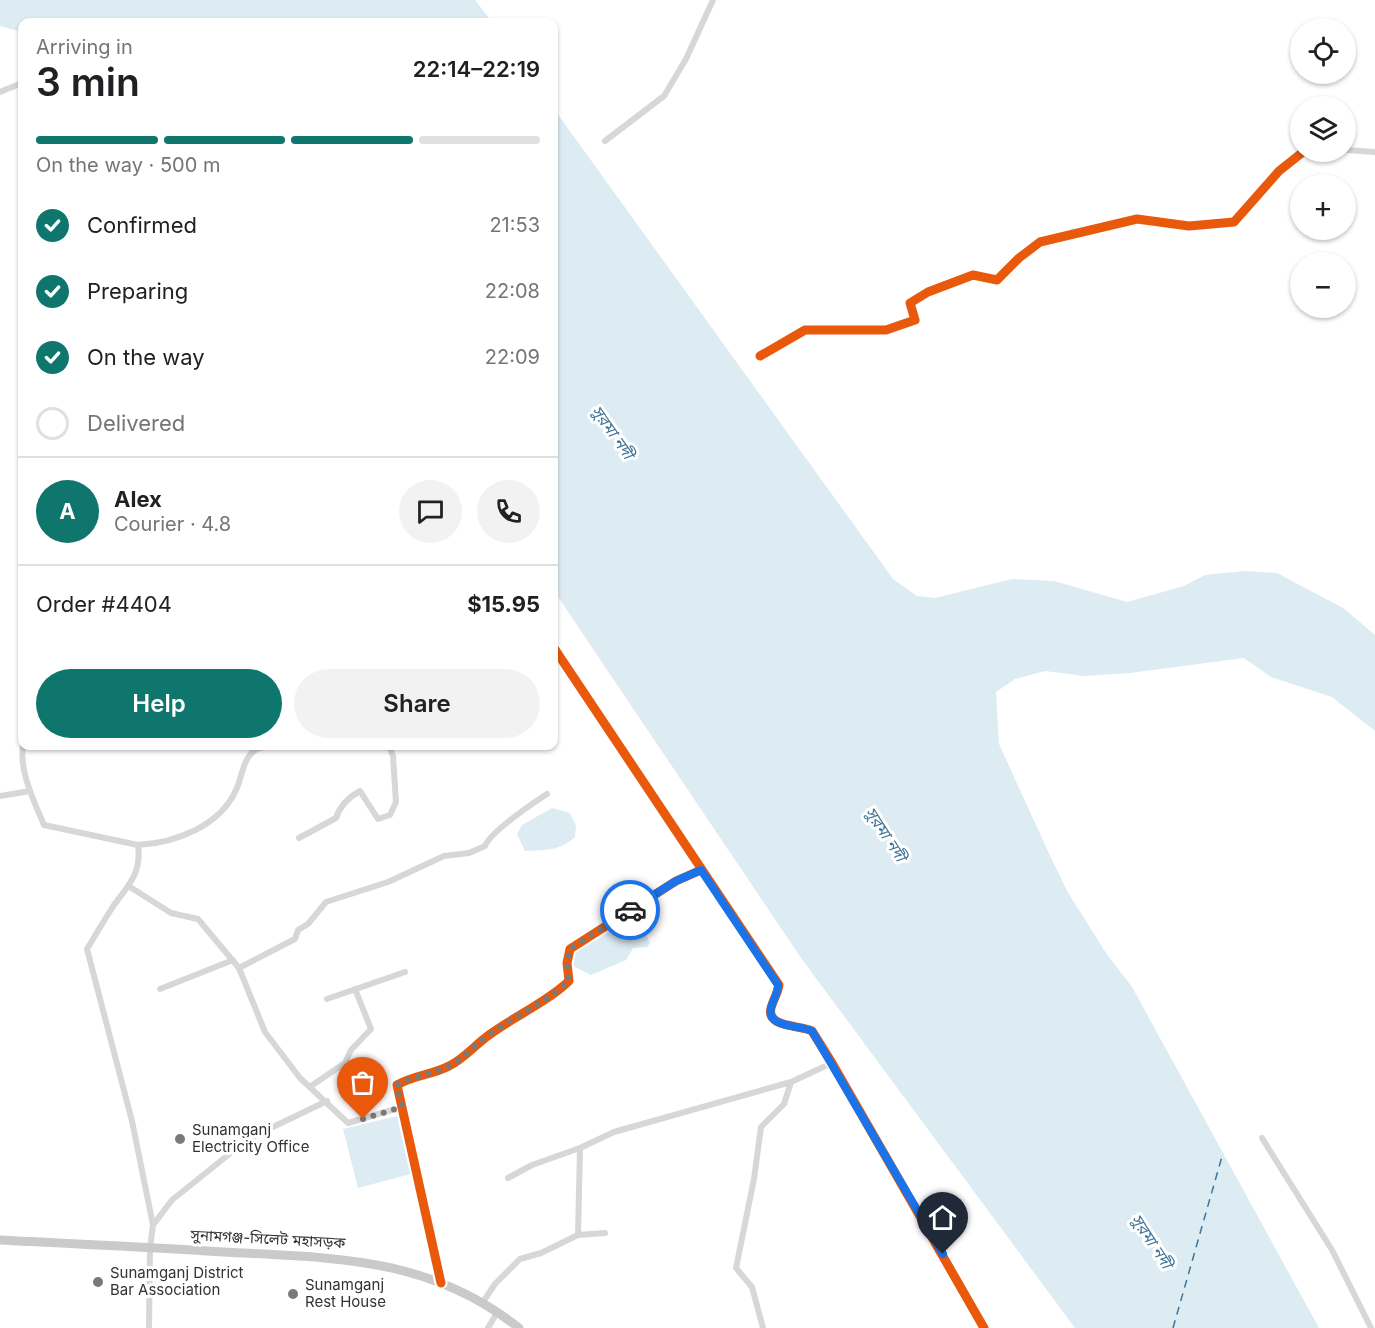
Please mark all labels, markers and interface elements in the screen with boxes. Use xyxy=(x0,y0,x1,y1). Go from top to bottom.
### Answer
map controls xyxy=(1290,18,1356,318)
button: locate xyxy=(1290,18,1356,84)
text: Arriving in xyxy=(36,35,133,59)
text: 22:14–22:19 xyxy=(413,56,540,82)
text: 3 min xyxy=(36,58,140,105)
button: layers xyxy=(1290,96,1356,162)
text: On the way · 500 m xyxy=(36,153,220,177)
button: + xyxy=(1290,174,1356,240)
icon: check xyxy=(36,209,69,242)
text: Confirmed xyxy=(87,212,197,238)
text: 21:53 xyxy=(489,213,540,237)
button: − xyxy=(1290,252,1356,318)
icon: check xyxy=(36,275,69,308)
text: Preparing xyxy=(87,278,188,304)
text: 22:08 xyxy=(485,279,540,303)
icon: check xyxy=(36,341,69,374)
text: On the way xyxy=(87,344,205,370)
text: 22:09 xyxy=(485,345,540,369)
water label: সুরমা নদী xyxy=(587,401,640,465)
text: Delivered xyxy=(87,410,185,436)
button: chat xyxy=(399,480,462,543)
button: phone xyxy=(477,480,540,543)
text: Alex xyxy=(114,486,162,512)
text: A xyxy=(59,498,76,524)
text: Courier · 4.8 xyxy=(114,512,231,536)
text: Order #4404 xyxy=(36,591,172,617)
text: $15.95 xyxy=(467,591,540,617)
button: Help xyxy=(36,669,282,738)
button: Share xyxy=(294,669,540,738)
water label: সুরমা নদী xyxy=(861,803,912,867)
courier xyxy=(600,880,660,940)
icon: car xyxy=(614,894,647,927)
pin xyxy=(337,1057,388,1119)
icon: bag xyxy=(346,1066,379,1099)
place label: Sunamganj Electricity Office xyxy=(192,1120,309,1156)
marker: Sunamganj Electricity Office xyxy=(173,1132,187,1146)
pin xyxy=(917,1192,968,1254)
icon: home xyxy=(926,1201,959,1234)
water label: সুরমা নদী xyxy=(1127,1210,1178,1274)
street label: সুনামগঞ্জ-সিলেট মহাসড়ক xyxy=(189,1225,347,1252)
place label: Sunamganj District Bar Association xyxy=(110,1263,244,1299)
marker: Sunamganj District Bar Association xyxy=(91,1275,105,1289)
place label: Sunamganj Rest House xyxy=(305,1275,386,1311)
marker: Sunamganj Rest House xyxy=(286,1287,300,1301)

